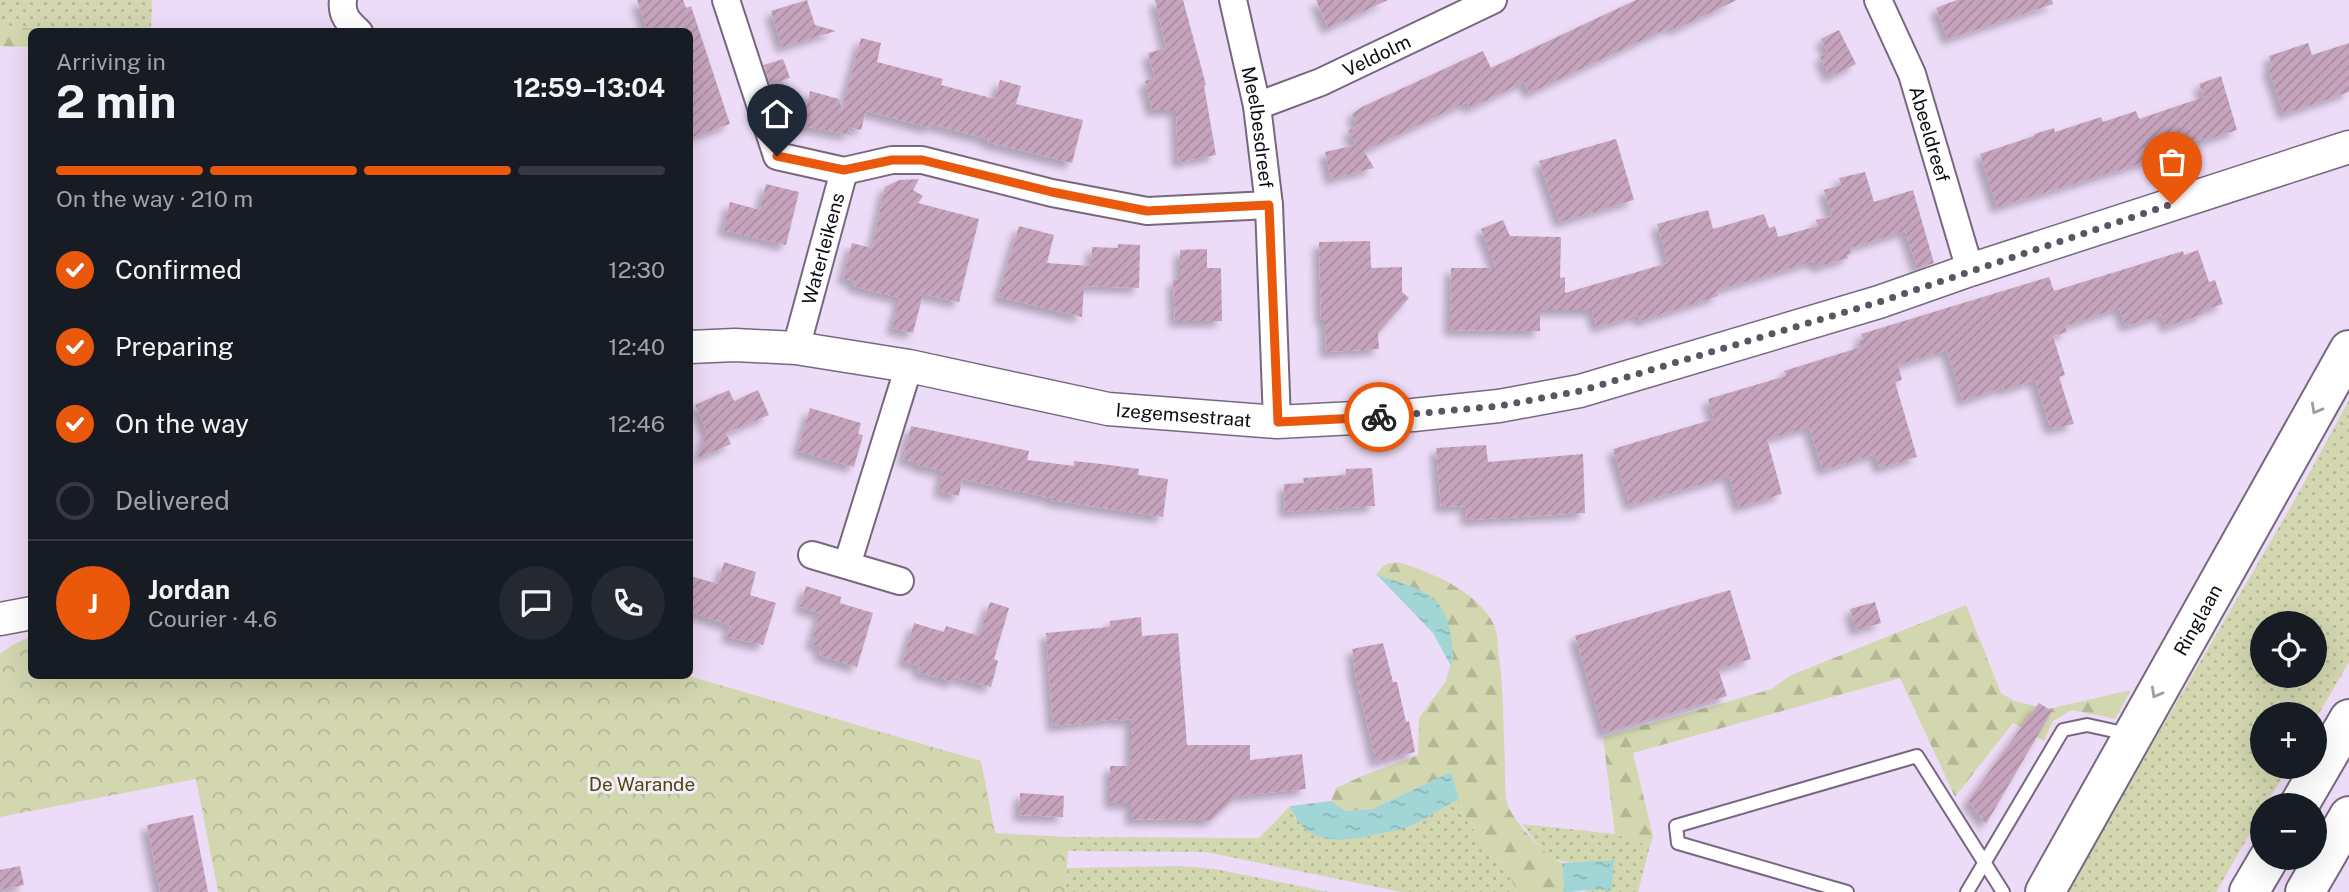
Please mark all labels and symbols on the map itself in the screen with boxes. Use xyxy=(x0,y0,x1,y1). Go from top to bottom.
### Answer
street label: Veldolm xyxy=(1339,30,1414,81)
street label: Meelbesdreef xyxy=(1237,64,1278,190)
street label: Abeeldreef xyxy=(1905,83,1954,185)
pin xyxy=(747,84,807,156)
pin xyxy=(2142,132,2202,204)
street label: Waterleikens xyxy=(797,190,849,307)
courier xyxy=(1344,382,1414,452)
street label: Izegemsestraat xyxy=(1115,399,1252,431)
one-way arrow xyxy=(2311,402,2324,414)
street label: Ringlaan xyxy=(2169,580,2226,659)
one-way arrow xyxy=(2151,686,2164,698)
park label: De Warande xyxy=(589,773,695,795)

